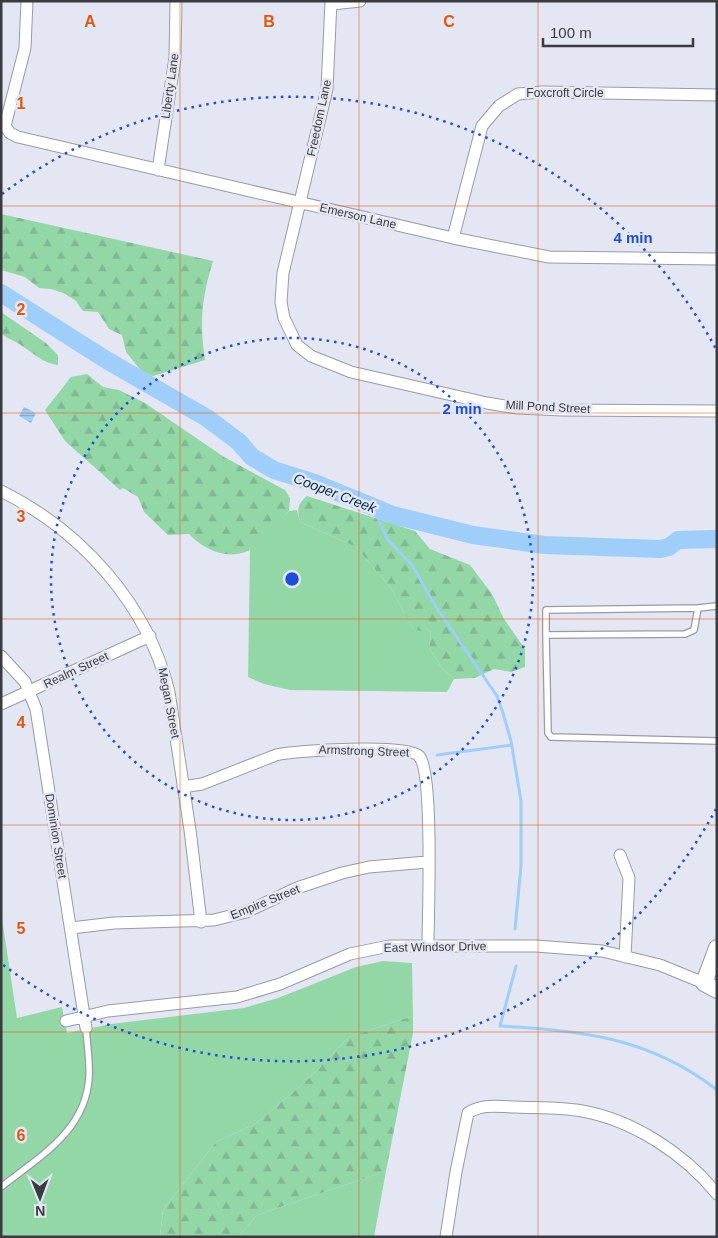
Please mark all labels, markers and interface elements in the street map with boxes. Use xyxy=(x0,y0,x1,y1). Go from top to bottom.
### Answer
text: A xyxy=(84,13,96,30)
text: B xyxy=(263,13,275,30)
text: C xyxy=(443,13,455,30)
scale bar xyxy=(543,15,693,47)
text: 100 m xyxy=(550,24,592,41)
street label: Liberty Lane xyxy=(158,52,182,120)
street label: Freedom Lane xyxy=(304,78,334,158)
street label: Foxcroft Circle xyxy=(526,86,604,100)
text: 1 xyxy=(17,95,26,112)
street label: Emerson Lane xyxy=(318,200,398,232)
text: 4 min xyxy=(613,229,653,246)
text: 2 xyxy=(17,301,26,318)
street label: Mill Pond Street xyxy=(505,398,591,416)
text: 2 min xyxy=(442,400,482,417)
water label: Cooper Creek xyxy=(291,470,379,516)
text: 3 xyxy=(17,508,26,525)
centre of rings xyxy=(283,570,301,588)
street label: Realm Street xyxy=(41,649,111,691)
street label: Megan Street xyxy=(155,666,183,740)
text: 4 xyxy=(17,714,26,731)
street label: Armstrong Street xyxy=(318,742,410,760)
street label: Dominion Street xyxy=(42,792,70,880)
street label: Empire Street xyxy=(228,882,302,922)
text: 5 xyxy=(17,920,26,937)
street label: East Windsor Drive xyxy=(384,939,487,955)
text: 6 xyxy=(17,1127,26,1144)
north arrow xyxy=(15,1173,65,1223)
text: N xyxy=(35,1203,45,1219)

